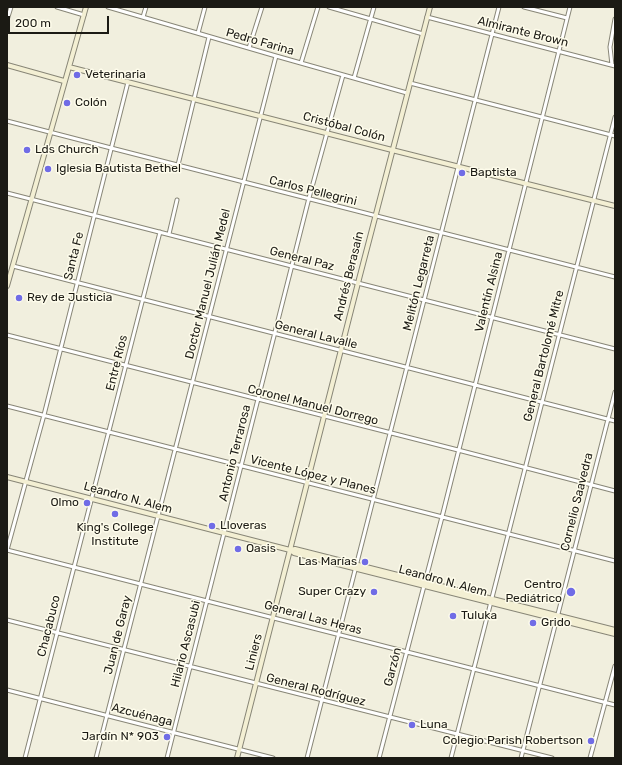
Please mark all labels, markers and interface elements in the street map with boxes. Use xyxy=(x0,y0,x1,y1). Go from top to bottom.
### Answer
scale bar xyxy=(10,8,111,34)
street label: Almirante Brown xyxy=(476,14,570,50)
text: 200 m xyxy=(15,16,51,30)
street label: Pedro Farina xyxy=(224,25,296,59)
place label: Veterinaria xyxy=(85,68,146,82)
marker: Veterinaria xyxy=(72,70,82,80)
place label: Colón xyxy=(75,96,107,110)
marker: Colón xyxy=(62,98,72,108)
street label: Cristóbal Colón xyxy=(301,109,387,145)
place label: Lds Church xyxy=(35,143,99,157)
marker: Lds Church xyxy=(22,145,32,155)
place label: Iglesia Bautista Bethel xyxy=(56,162,181,176)
marker: Iglesia Bautista Bethel xyxy=(43,164,53,174)
place label: Baptista xyxy=(470,166,517,180)
marker: Baptista xyxy=(457,168,467,178)
street label: Carlos Pellegrini xyxy=(268,173,358,209)
street label: Doctor Manuel Julián Medel xyxy=(182,207,234,361)
street label: Santa Fe xyxy=(61,230,87,282)
street label: Andrés Berasaín xyxy=(331,230,367,322)
street label: Melitón Legarreta xyxy=(400,234,438,332)
street label: General Paz xyxy=(268,244,336,274)
street label: Valentín Alsina xyxy=(472,250,506,334)
street label: General Bartolomé Mitre xyxy=(521,289,567,423)
place label: Rey de Justicia xyxy=(27,291,112,305)
marker: Rey de Justicia xyxy=(14,293,24,303)
street label: General Lavalle xyxy=(273,318,359,352)
street label: Entre Ríos xyxy=(103,334,131,392)
street label: Coronel Manuel Dorrego xyxy=(246,382,380,428)
street label: Antonio Terrarosa xyxy=(216,403,254,503)
street label: Cornelio Saavedra xyxy=(558,451,596,553)
street label: Vicente López y Planes xyxy=(249,452,377,498)
street label: Leandro N. Alem xyxy=(82,479,174,517)
place label: Olmo xyxy=(50,496,79,510)
marker: Olmo xyxy=(82,498,92,508)
marker: King's College Institute xyxy=(110,509,120,519)
place label: Lloveras xyxy=(220,519,267,533)
place label: King's College Institute xyxy=(76,521,154,549)
marker: Lloveras xyxy=(207,521,217,531)
place label: Oasis xyxy=(246,542,276,556)
marker: Oasis xyxy=(233,544,243,554)
place label: Las Marías xyxy=(298,555,357,569)
marker: Las Marías xyxy=(360,557,370,567)
street label: Leandro N. Alem xyxy=(397,562,489,600)
place label: Centro Pediátrico xyxy=(505,578,562,606)
place label: Super Crazy xyxy=(298,585,366,599)
marker: Centro Pediátrico xyxy=(565,586,577,598)
marker: Super Crazy xyxy=(369,587,379,597)
street label: Chacabuco xyxy=(34,594,64,658)
street label: Juan de Garay xyxy=(101,594,135,676)
street label: General Las Heras xyxy=(262,598,364,638)
street label: Hilario Ascasubi xyxy=(168,599,204,689)
place label: Tuluka xyxy=(461,609,497,623)
marker: Tuluka xyxy=(448,611,458,621)
place label: Grido xyxy=(541,616,571,630)
marker: Grido xyxy=(528,618,538,628)
street label: Liniers xyxy=(243,632,265,672)
street label: Garzón xyxy=(381,646,405,688)
street label: General Rodríguez xyxy=(265,671,367,709)
street label: Azcuénaga xyxy=(110,700,174,730)
place label: Luna xyxy=(420,718,448,732)
marker: Luna xyxy=(407,720,417,730)
place label: Jardín N* 903 xyxy=(82,730,159,744)
marker: Jardín N* 903 xyxy=(162,732,172,742)
place label: Colegio Parish Robertson xyxy=(442,734,583,748)
marker: Colegio Parish Robertson xyxy=(586,736,596,746)

